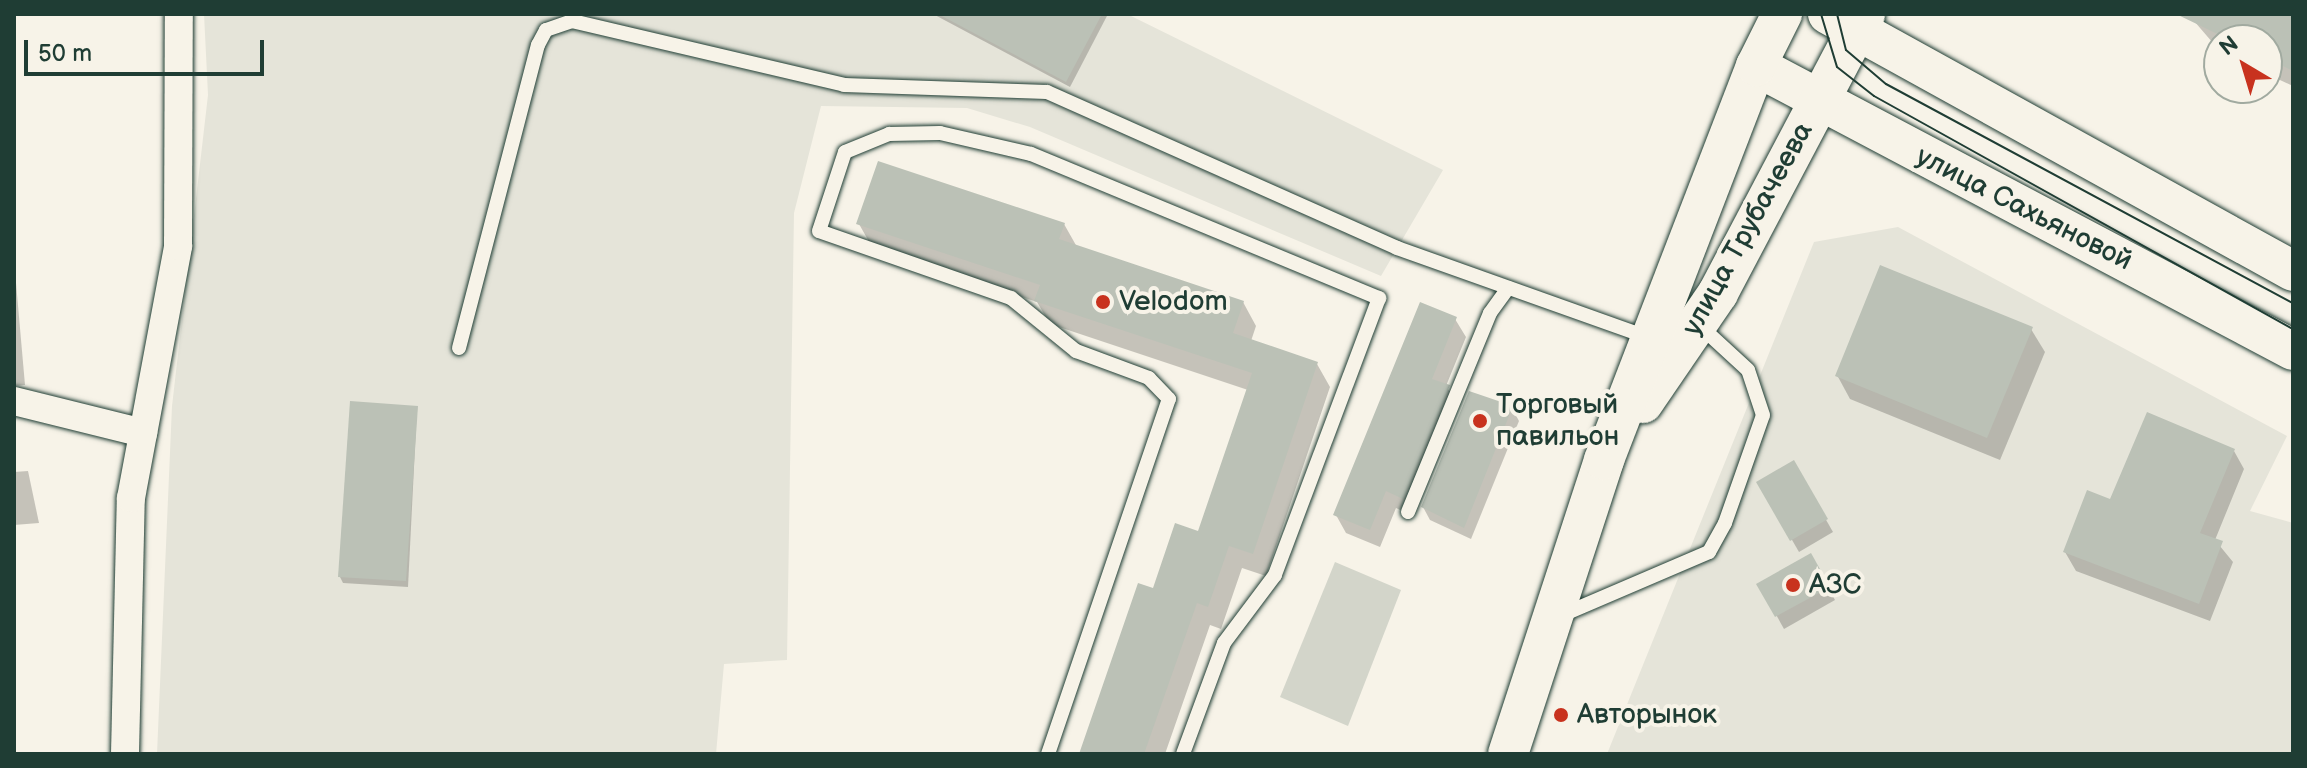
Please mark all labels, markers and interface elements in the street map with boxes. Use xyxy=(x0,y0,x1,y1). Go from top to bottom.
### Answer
scale bar xyxy=(28,24,268,74)
north arrow xyxy=(2203,24,2283,104)
text: N xyxy=(2214,31,2244,62)
text: 50 m xyxy=(38,39,92,68)
street label: улица Трубачеева xyxy=(1675,116,1821,342)
street label: улица Сахьяновой xyxy=(1910,140,2138,278)
place label: Velodom xyxy=(1119,285,1228,319)
marker: Velodom xyxy=(1094,293,1112,311)
place label: Торговый павильон xyxy=(1496,388,1619,454)
marker: Торговый павильон xyxy=(1471,412,1489,430)
place label: АЗС xyxy=(1809,568,1861,602)
marker: АЗС xyxy=(1784,576,1802,594)
place label: Авторынок xyxy=(1577,698,1717,732)
marker: Авторынок xyxy=(1552,706,1570,724)

